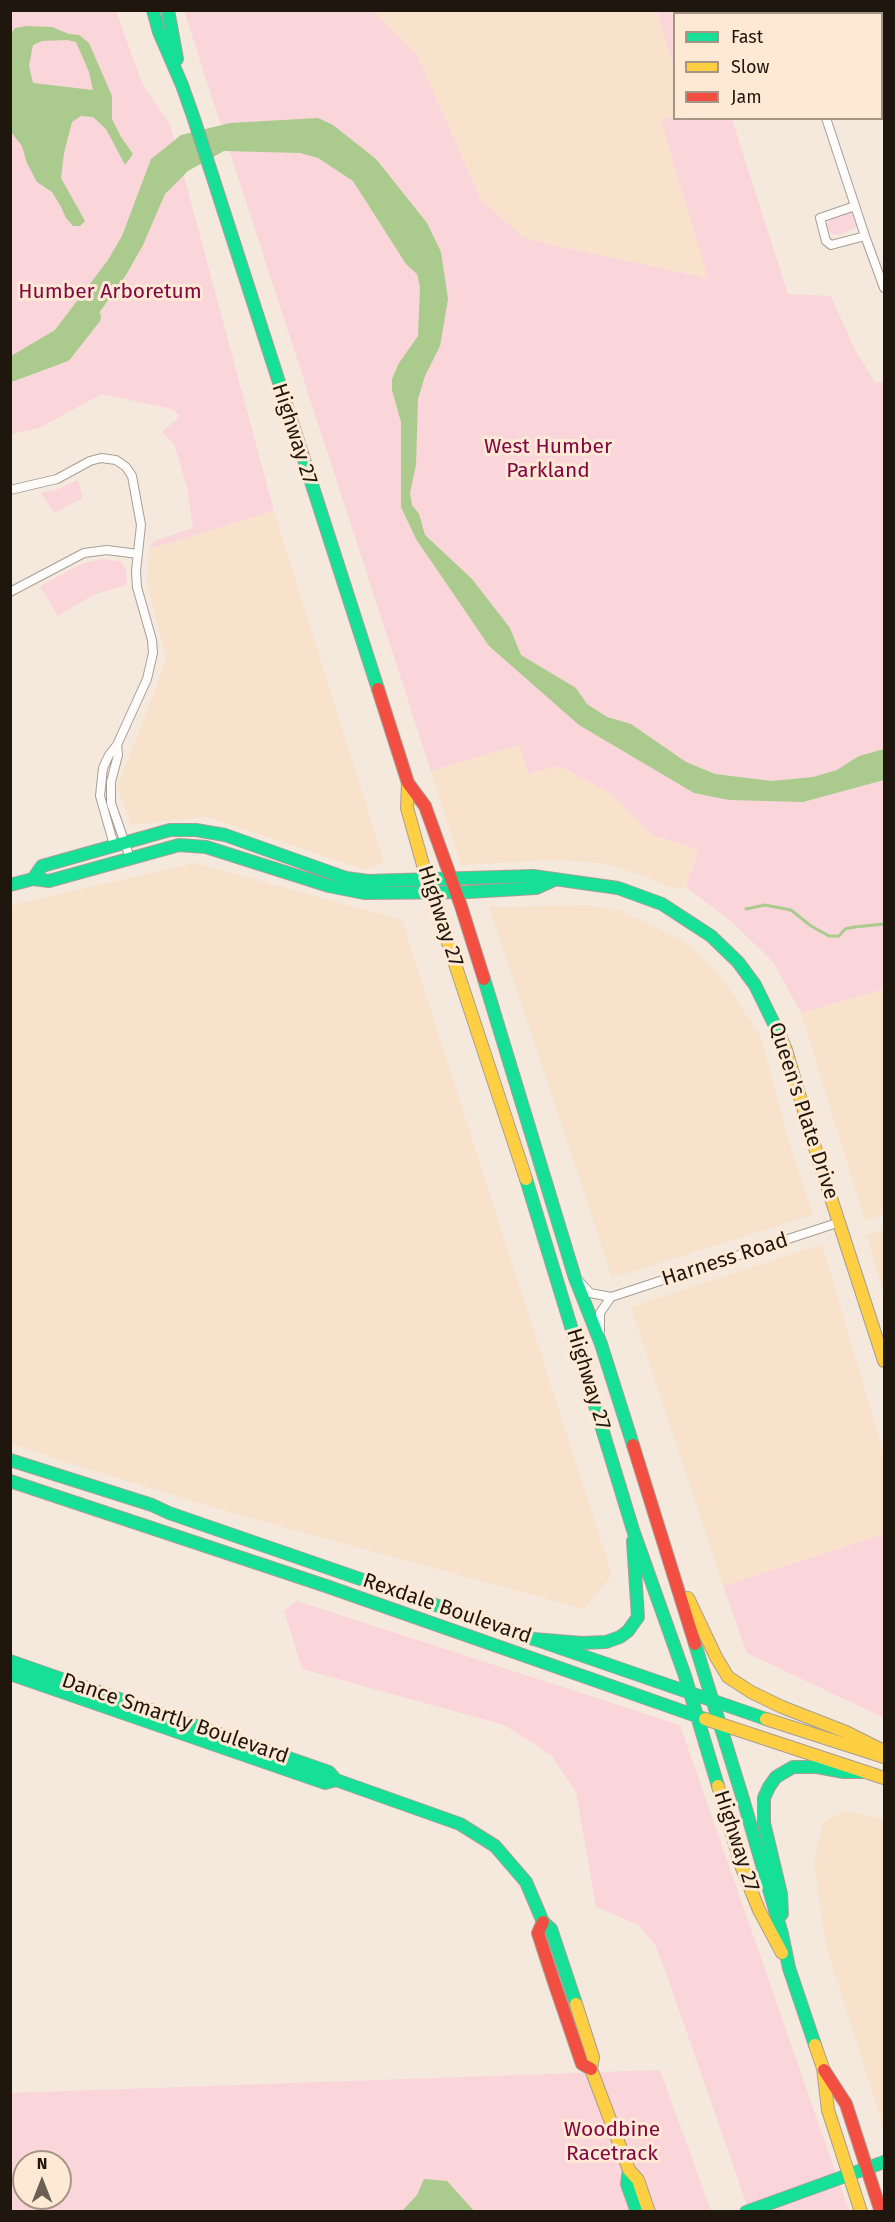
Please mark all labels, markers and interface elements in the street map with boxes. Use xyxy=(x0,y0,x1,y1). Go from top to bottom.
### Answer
legend xyxy=(673,12,883,120)
text: Fast xyxy=(731,26,763,48)
text: Slow xyxy=(731,56,769,78)
text: Jam xyxy=(731,86,762,108)
park label: Humber Arboretum xyxy=(18,279,202,305)
street label: Highway 27 xyxy=(266,380,322,488)
park label: West Humber Parkland xyxy=(484,434,612,484)
street label: Highway 27 xyxy=(412,862,468,970)
street label: Queen's Plate Drive xyxy=(763,1019,843,1203)
street label: Harness Road xyxy=(659,1228,791,1292)
street label: Highway 27 xyxy=(561,1325,615,1433)
street label: Rexdale Boulevard xyxy=(359,1568,535,1650)
street label: Dance Smartly Boulevard xyxy=(58,1668,292,1770)
street label: Highway 27 xyxy=(708,1787,764,1895)
park label: Woodbine Racetrack xyxy=(564,2117,660,2167)
north arrow xyxy=(12,2150,72,2210)
text: N xyxy=(37,2154,47,2173)

